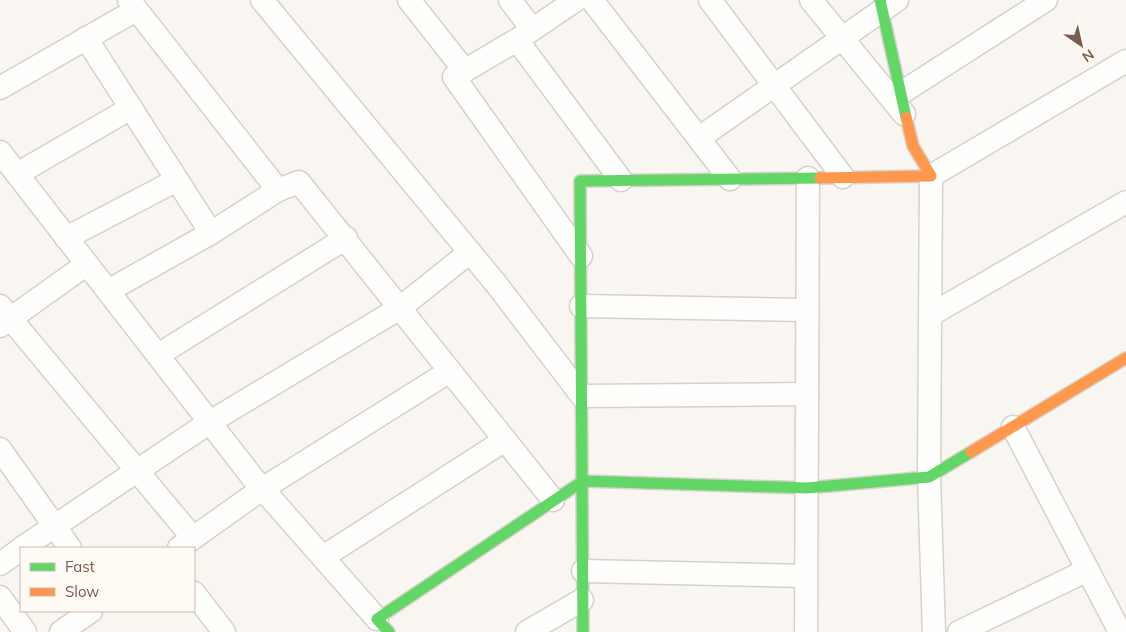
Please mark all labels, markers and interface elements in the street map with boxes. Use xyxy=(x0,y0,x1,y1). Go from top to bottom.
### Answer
north arrow xyxy=(1056,20,1106,70)
text: N xyxy=(1079,45,1098,66)
legend xyxy=(20,547,195,612)
text: Fast xyxy=(65,557,95,576)
text: Slow xyxy=(65,582,99,601)

